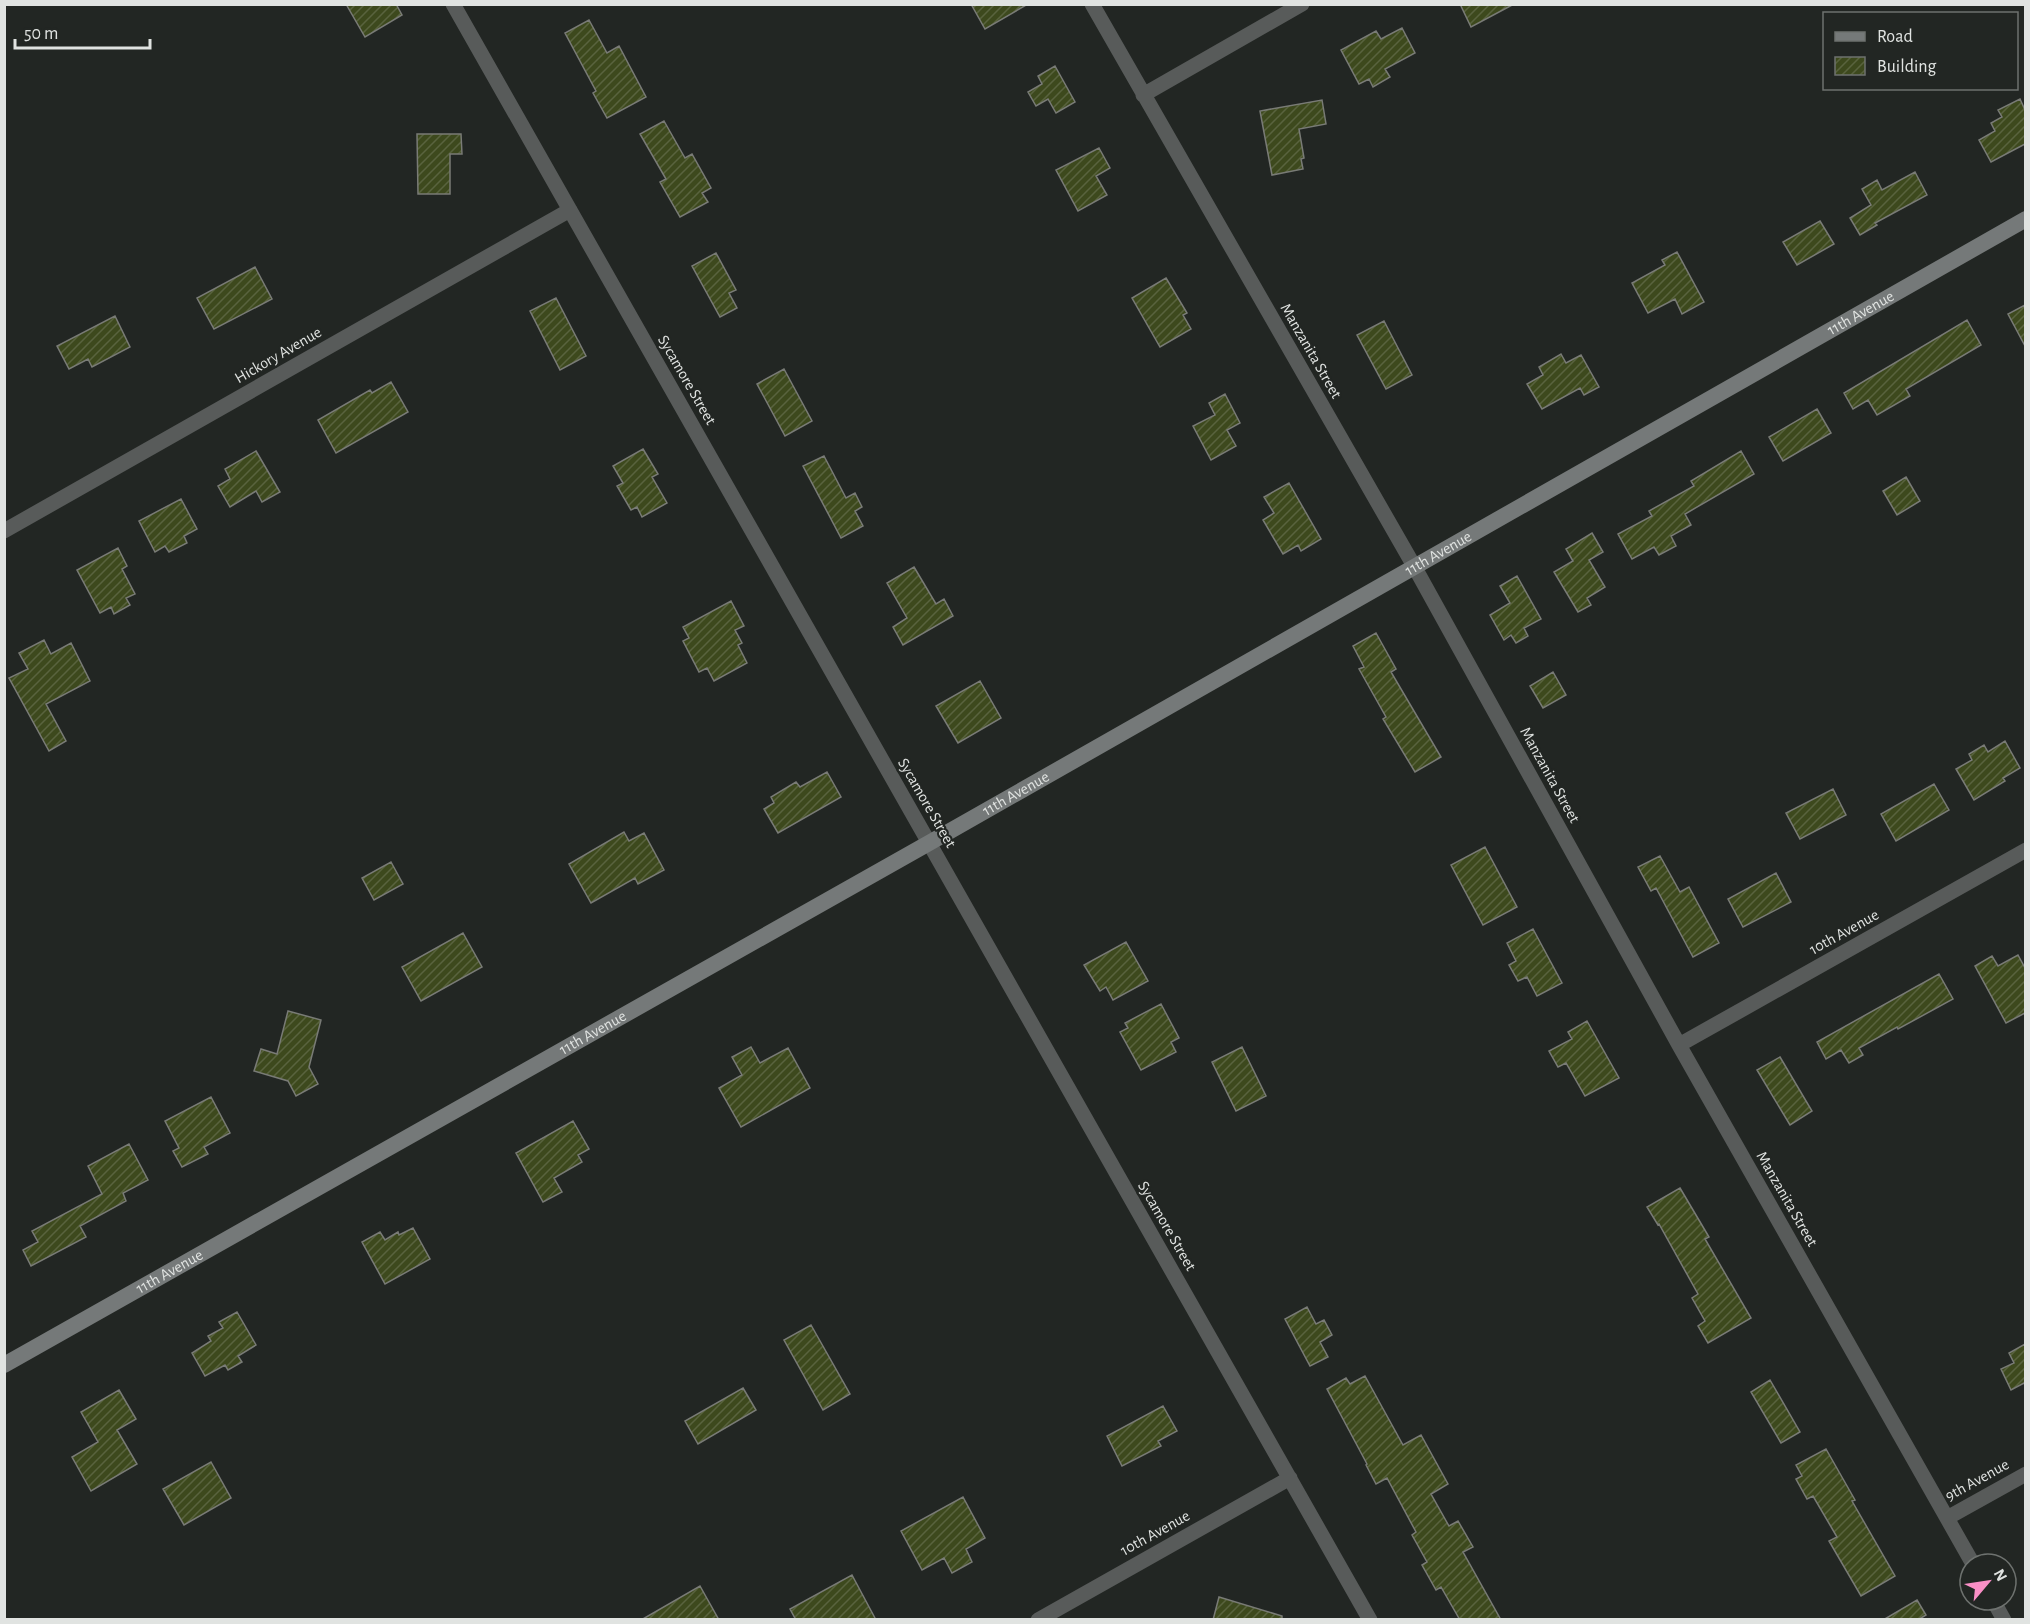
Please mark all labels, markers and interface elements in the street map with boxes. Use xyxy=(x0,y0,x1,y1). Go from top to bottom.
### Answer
scale bar xyxy=(15,12,150,50)
legend xyxy=(1823,12,2018,90)
text: 50 m xyxy=(24,25,58,43)
text: Road xyxy=(1877,28,1913,46)
text: Building xyxy=(1877,58,1937,76)
street label: 11th Avenue xyxy=(1825,288,1897,338)
street label: Manzanita Street xyxy=(1277,301,1345,401)
street label: Hickory Avenue xyxy=(232,324,325,387)
street label: Sycamore Street xyxy=(654,333,719,428)
street label: 11th Avenue xyxy=(1402,528,1474,579)
street label: Manzanita Street xyxy=(1517,724,1583,826)
street label: Sycamore Street xyxy=(894,756,959,851)
street label: 11th Avenue xyxy=(980,768,1052,819)
street label: 10th Avenue xyxy=(1807,906,1881,958)
street label: 11th Avenue xyxy=(557,1008,629,1058)
street label: Manzanita Street xyxy=(1753,1149,1821,1249)
street label: Sycamore Street xyxy=(1134,1179,1199,1274)
street label: 11th Avenue xyxy=(133,1247,206,1297)
street label: 9th Avenue xyxy=(1942,1456,2012,1504)
street label: 10th Avenue xyxy=(1118,1507,1192,1559)
north arrow xyxy=(1958,1552,2018,1612)
text: N xyxy=(1991,1566,2010,1584)

